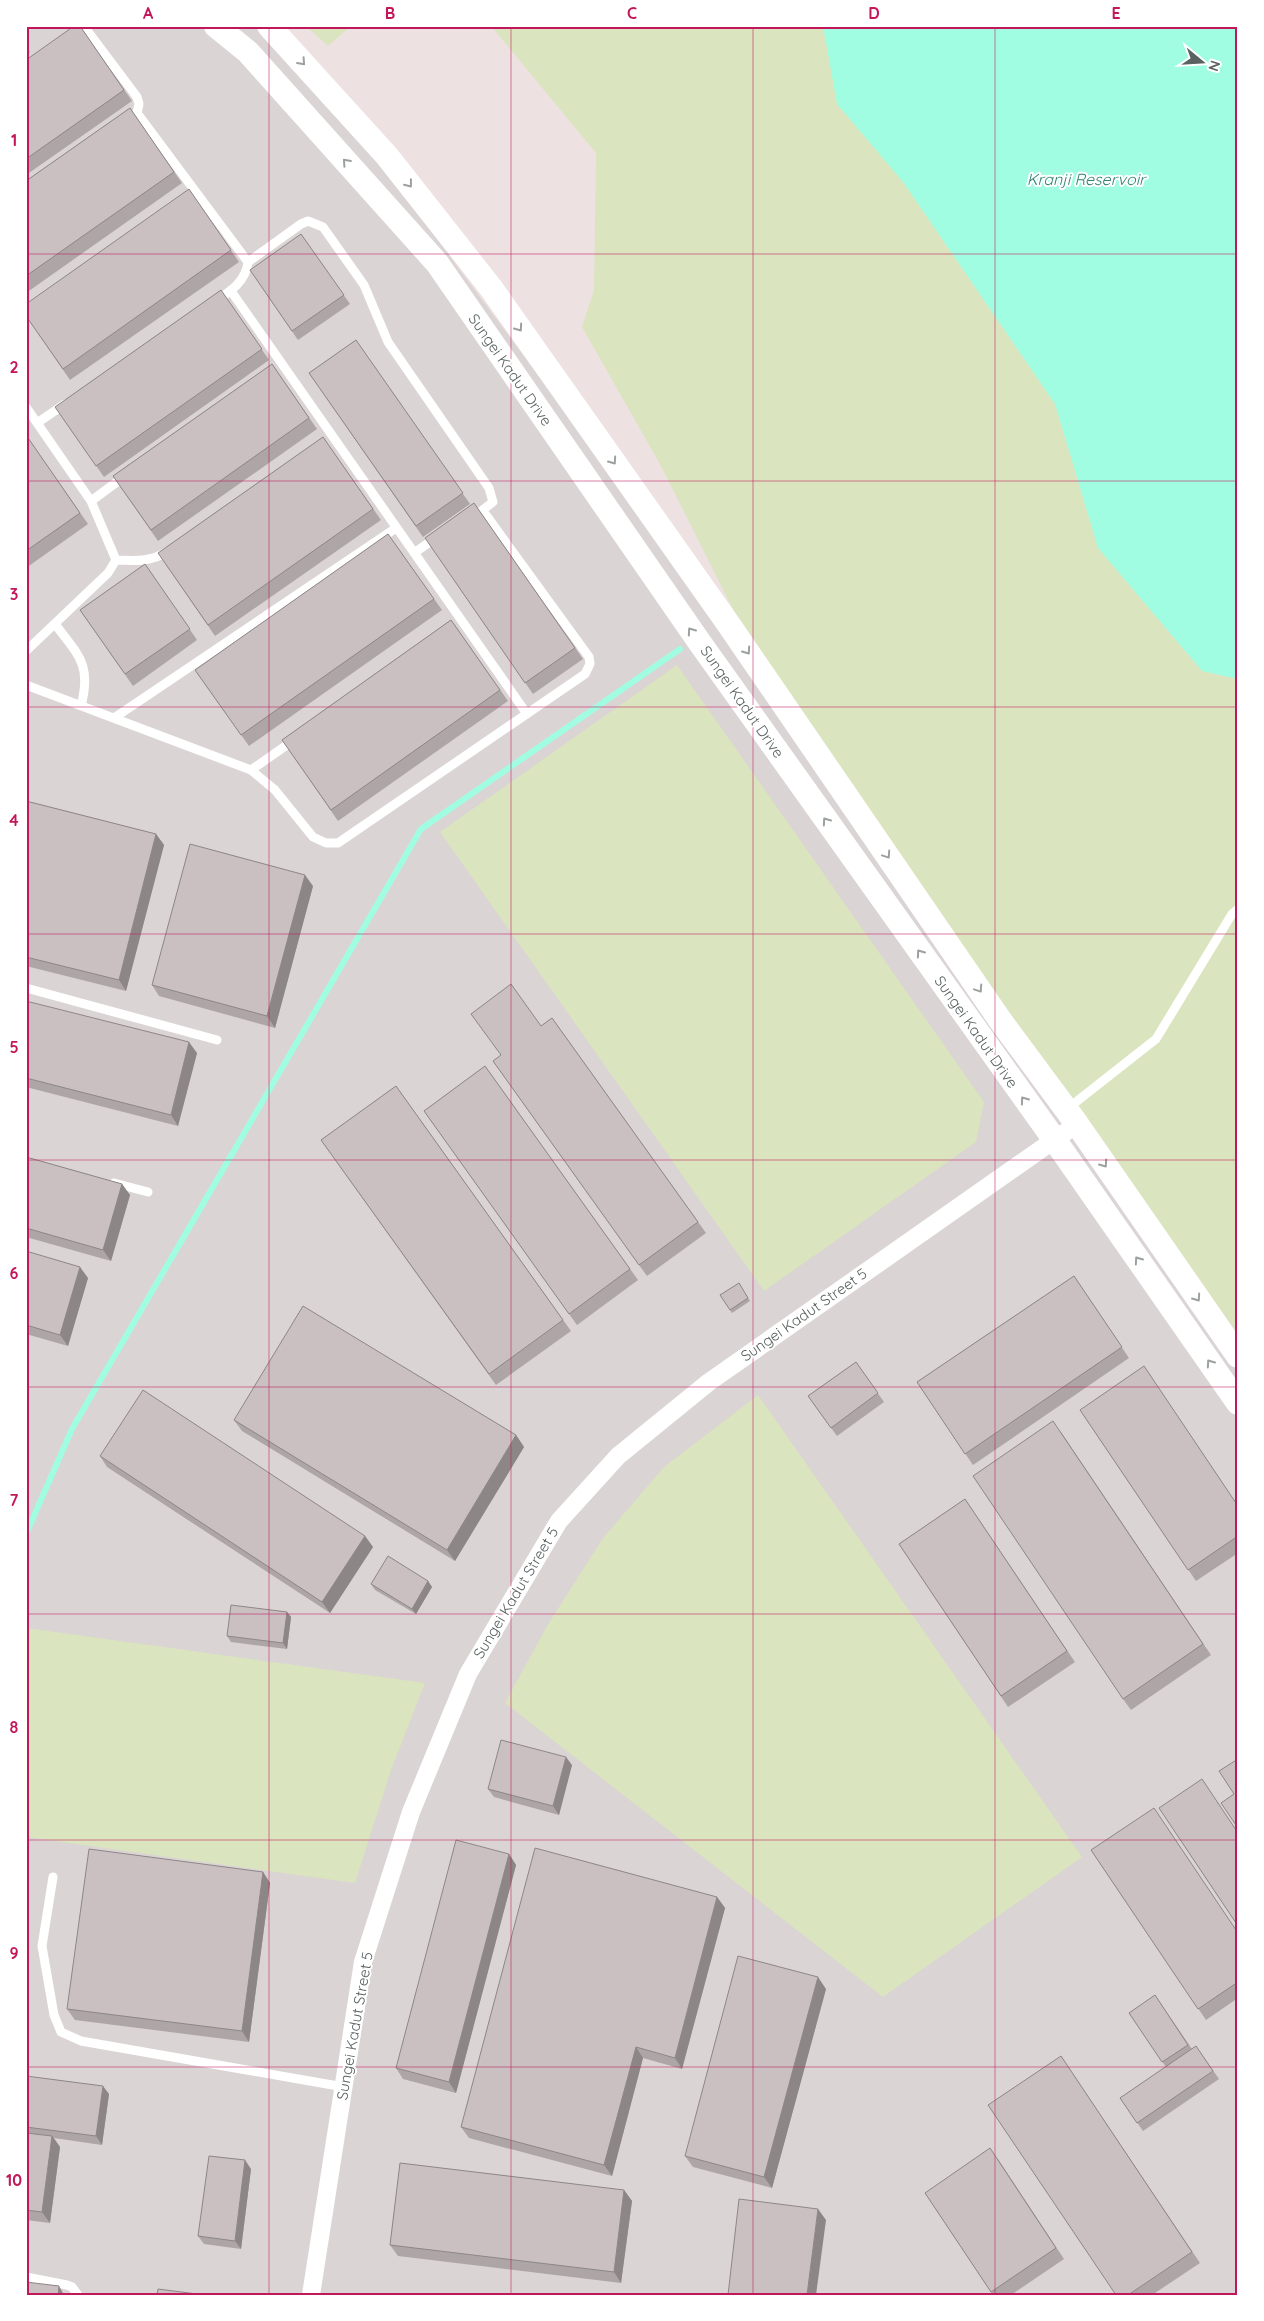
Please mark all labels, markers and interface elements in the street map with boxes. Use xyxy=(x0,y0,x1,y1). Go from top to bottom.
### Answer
text: A xyxy=(143,3,154,23)
text: B xyxy=(385,3,395,23)
text: C xyxy=(627,3,637,23)
text: D xyxy=(868,3,880,23)
text: E xyxy=(1111,3,1121,23)
north arrow xyxy=(1176,38,1226,88)
one-way arrow xyxy=(296,57,305,66)
text: N xyxy=(1204,58,1225,74)
text: 1 xyxy=(11,130,17,150)
one-way arrow xyxy=(343,158,352,167)
water label: Kranji Reservoir xyxy=(1027,169,1147,189)
one-way arrow xyxy=(403,178,412,188)
street label: Sungei Kadut Drive xyxy=(465,310,556,430)
one-way arrow xyxy=(513,322,522,332)
text: 2 xyxy=(9,357,19,377)
one-way arrow xyxy=(607,455,616,464)
text: 3 xyxy=(10,584,18,604)
one-way arrow xyxy=(688,627,697,637)
street label: Sungei Kadut Drive xyxy=(697,642,788,762)
one-way arrow xyxy=(741,645,750,655)
text: 4 xyxy=(9,810,19,830)
one-way arrow xyxy=(823,817,832,827)
one-way arrow xyxy=(881,849,890,859)
one-way arrow xyxy=(917,949,926,959)
street label: Sungei Kadut Drive xyxy=(931,972,1022,1092)
one-way arrow xyxy=(973,984,982,993)
text: 5 xyxy=(9,1037,19,1057)
one-way arrow xyxy=(1022,1097,1030,1106)
one-way arrow xyxy=(1098,1158,1107,1168)
one-way arrow xyxy=(1135,1257,1144,1266)
text: 6 xyxy=(10,1263,19,1283)
street label: Sungei Kadut Street 5 xyxy=(737,1264,871,1365)
one-way arrow xyxy=(1191,1292,1200,1301)
one-way arrow xyxy=(1207,1359,1216,1369)
text: 7 xyxy=(10,1490,19,1510)
street label: Sungei Kadut Street 5 xyxy=(469,1524,562,1662)
text: 8 xyxy=(10,1717,19,1737)
text: 9 xyxy=(9,1943,19,1963)
street label: Sungei Kadut Street 5 xyxy=(332,1950,377,2101)
text: 10 xyxy=(6,2170,22,2190)

